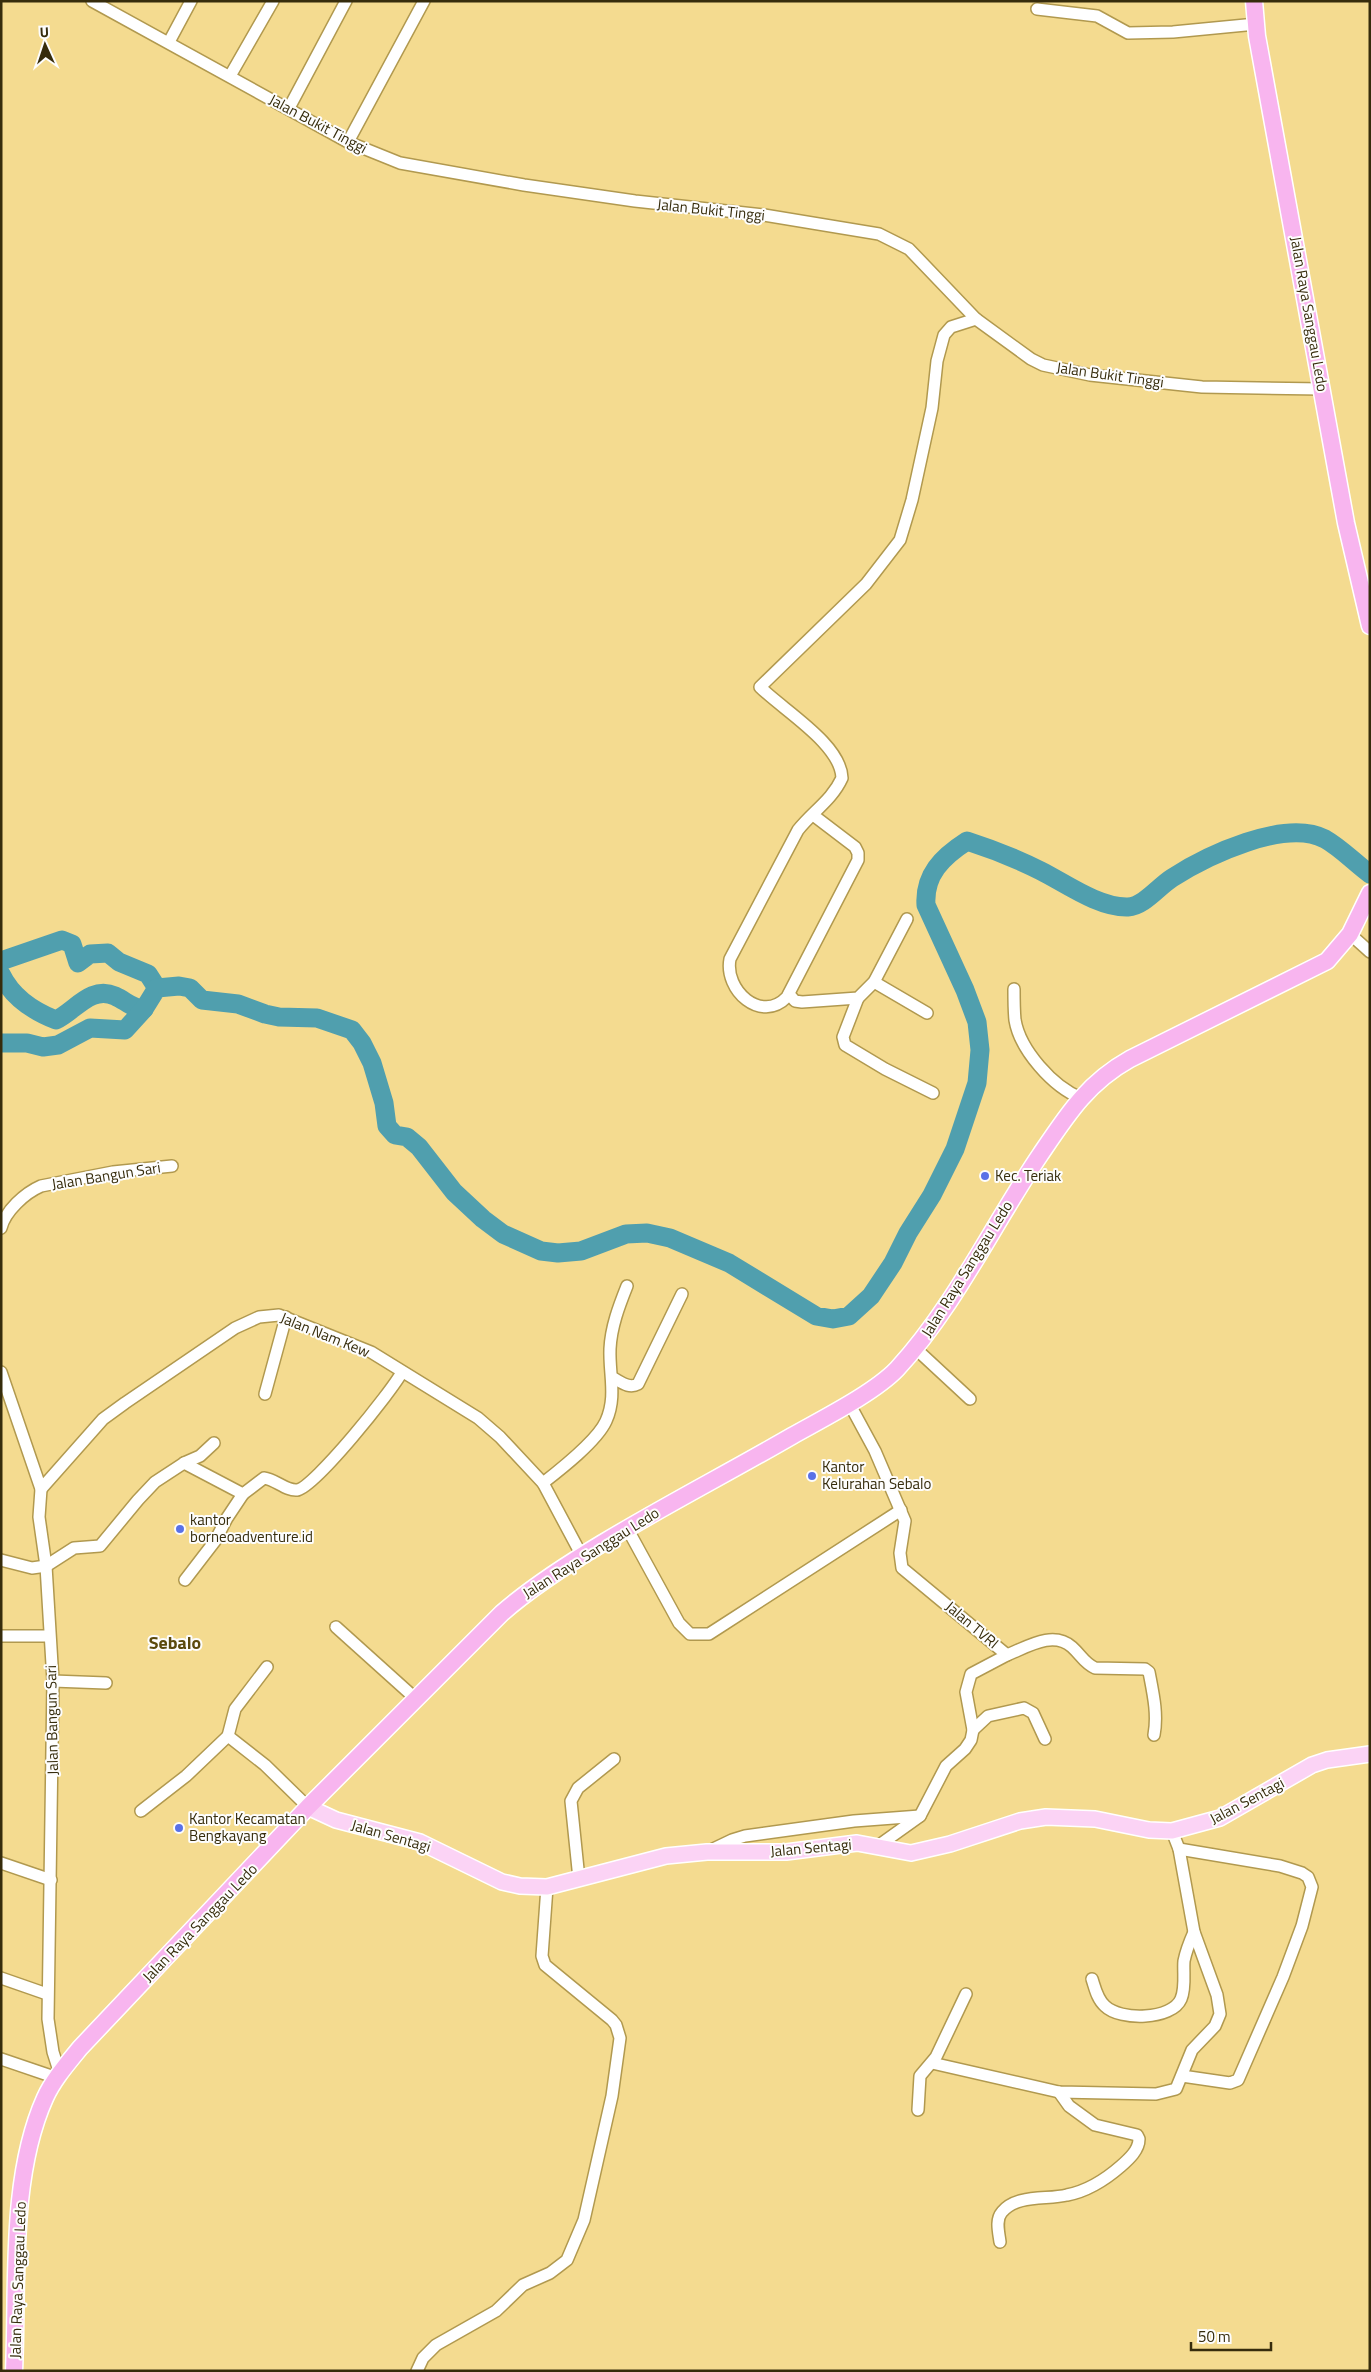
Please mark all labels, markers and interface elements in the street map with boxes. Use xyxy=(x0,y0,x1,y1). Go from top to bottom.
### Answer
north arrow xyxy=(20,20,70,70)
text: U xyxy=(39,21,49,42)
street label: Jalan Bukit Tinggi xyxy=(265,88,371,159)
street label: Jalan Bukit Tinggi xyxy=(656,192,766,227)
street label: Jalan Raya Sanggau Ledo xyxy=(1285,234,1334,393)
street label: Jalan Bukit Tinggi xyxy=(1055,356,1165,393)
street label: Jalan Bangun Sari xyxy=(50,1156,162,1195)
place label: Kec. Teriak xyxy=(995,1164,1061,1187)
marker: Kec. Teriak xyxy=(979,1170,991,1182)
street label: Jalan Raya Sanggau Ledo xyxy=(915,1196,1018,1342)
street label: Jalan Nam Kew xyxy=(277,1306,374,1363)
place label: Kantor Kelurahan Sebalo xyxy=(822,1455,932,1495)
marker: Kantor Kelurahan Sebalo xyxy=(806,1470,818,1482)
street label: Jalan Raya Sanggau Ledo xyxy=(518,1501,664,1604)
place label: kantor borneoadventure.id xyxy=(190,1508,313,1548)
marker: kantor borneoadventure.id xyxy=(174,1523,186,1535)
street label: Jalan TVRI xyxy=(941,1595,1004,1654)
district label: Sebalo xyxy=(149,1629,201,1656)
street label: Jalan Bangun Sari xyxy=(39,1665,64,1775)
street label: Jalan Sentagi xyxy=(1205,1771,1288,1830)
place label: Kantor Kecamatan Bengkayang xyxy=(189,1807,306,1847)
street label: Jalan Sentagi xyxy=(349,1813,434,1858)
marker: Kantor Kecamatan Bengkayang xyxy=(173,1822,185,1834)
street label: Jalan Sentagi xyxy=(769,1832,853,1863)
street label: Jalan Raya Sanggau Ledo xyxy=(137,1858,263,1987)
street label: Jalan Raya Sanggau Ledo xyxy=(3,2201,32,2359)
scale bar xyxy=(1191,2320,1271,2352)
text: 50 m xyxy=(1198,2325,1231,2348)

